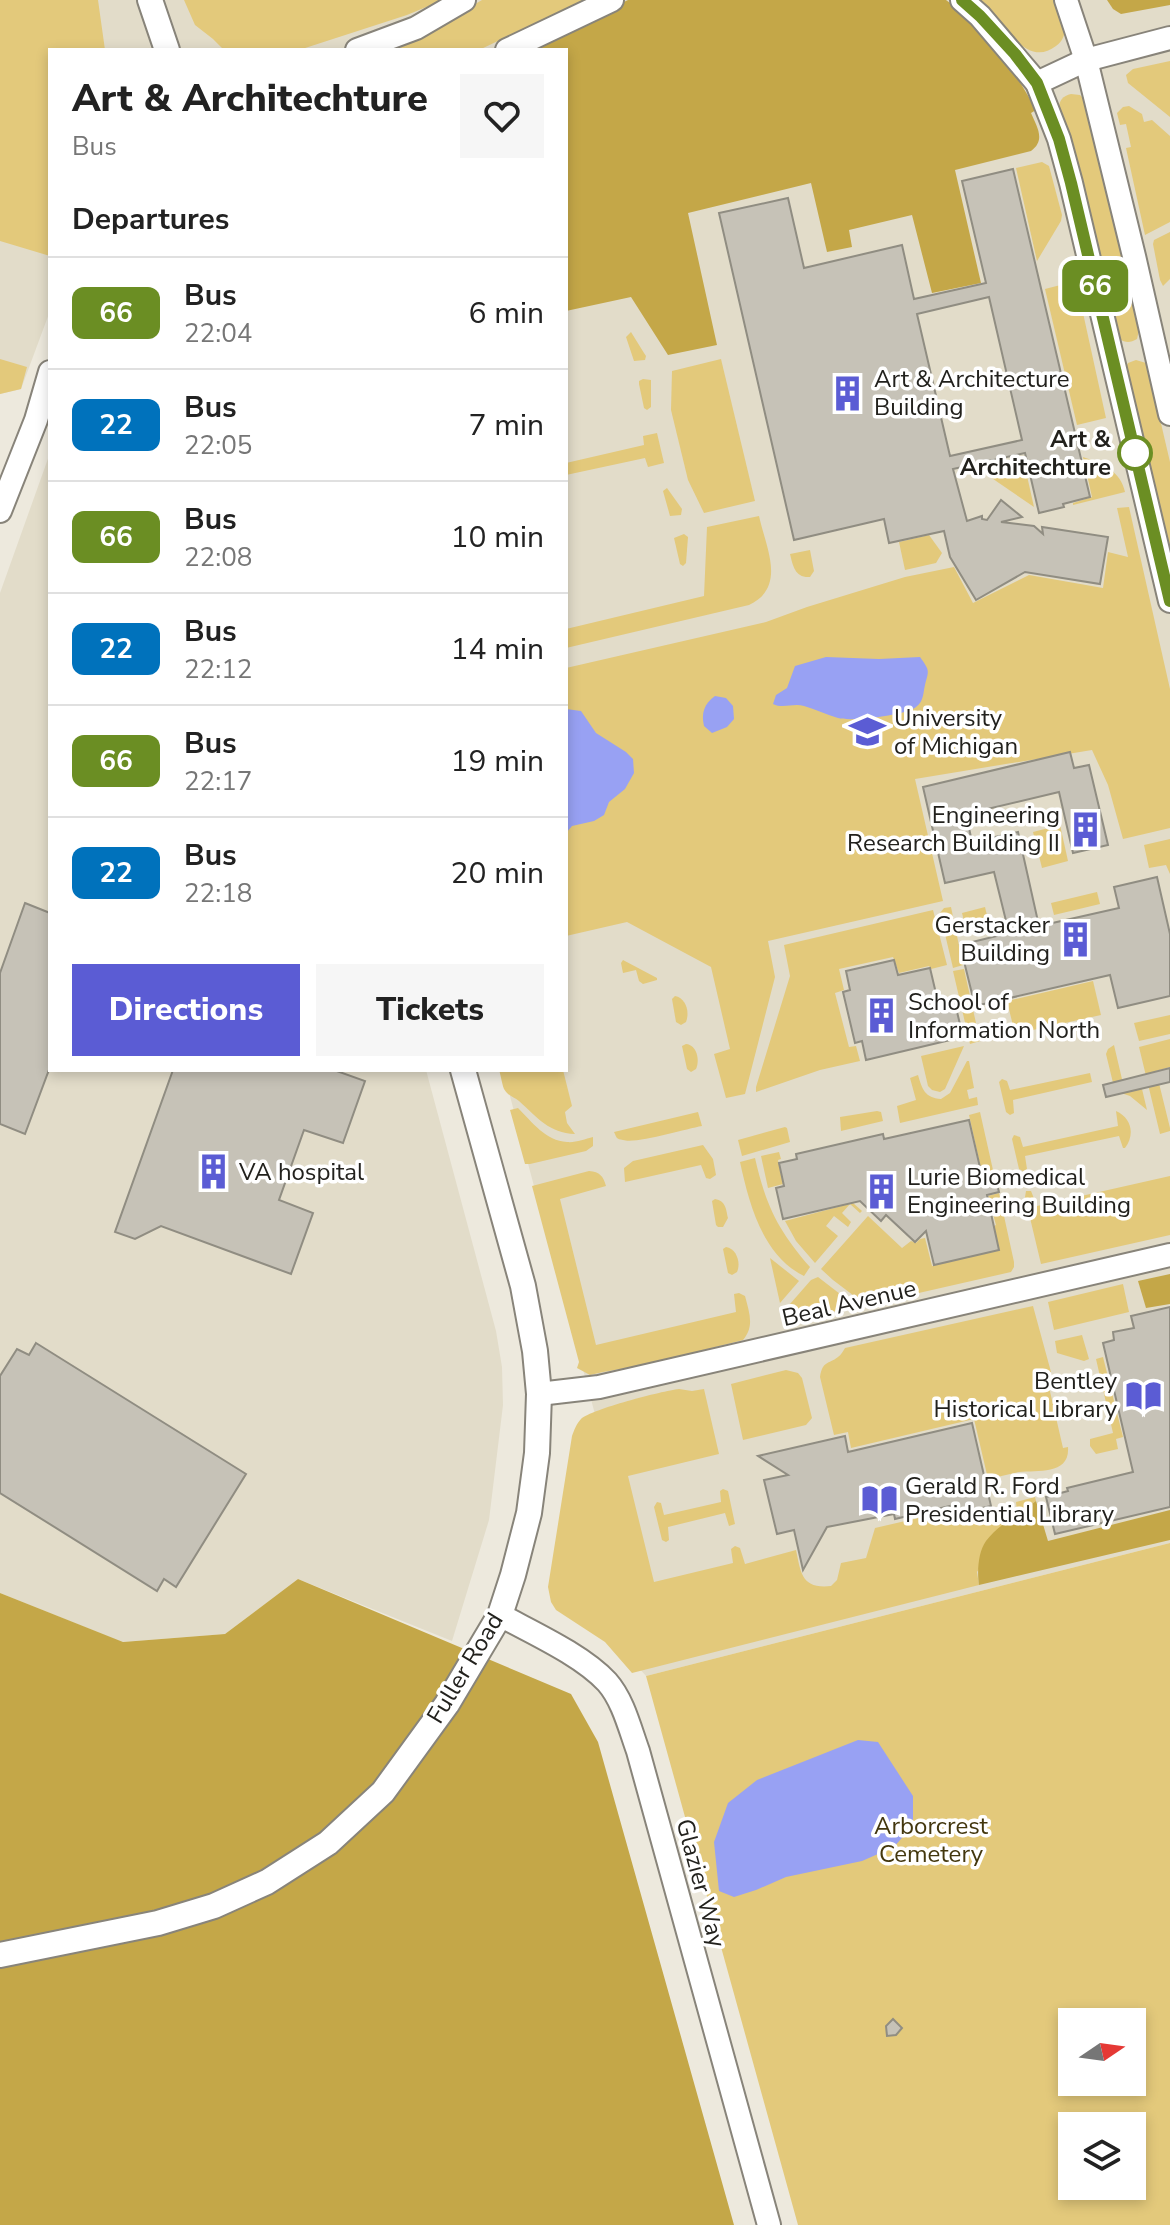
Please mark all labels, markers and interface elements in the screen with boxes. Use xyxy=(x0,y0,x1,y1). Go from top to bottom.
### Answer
text: Art & Architechture xyxy=(72,73,428,124)
button: heart xyxy=(460,74,544,158)
text: Bus xyxy=(72,129,117,164)
text: Departures xyxy=(72,199,229,240)
line badge: 66 xyxy=(1059,260,1131,312)
text: 66 xyxy=(1078,267,1112,305)
text: Bus xyxy=(184,275,237,316)
text: 6 min xyxy=(469,293,544,334)
text: 66 xyxy=(99,294,133,332)
text: 22:04 xyxy=(184,316,252,351)
place label: Art & Architecture Building xyxy=(874,363,1070,423)
building icon: Art & Architecture Building xyxy=(829,374,867,412)
text: Bus xyxy=(184,387,237,428)
text: 7 min xyxy=(469,405,544,446)
text: 22 xyxy=(99,406,133,444)
place label: Art & Architechture xyxy=(960,423,1112,483)
text: 22:05 xyxy=(184,428,252,463)
marker: Art & Architechture xyxy=(1118,436,1152,470)
text: Bus xyxy=(184,499,237,540)
text: 10 min xyxy=(451,517,544,558)
text: 66 xyxy=(99,518,133,556)
text: 22:08 xyxy=(184,540,252,575)
text: Bus xyxy=(184,611,237,652)
text: 14 min xyxy=(451,629,544,670)
text: 22 xyxy=(99,630,133,668)
text: 22:12 xyxy=(184,652,252,687)
place label: University of Michigan xyxy=(894,702,1018,762)
school or university icon: University of Michigan xyxy=(849,713,887,751)
text: Bus xyxy=(184,723,237,764)
text: 19 min xyxy=(451,741,544,782)
text: 66 xyxy=(99,742,133,780)
text: 22:17 xyxy=(184,764,252,799)
place label: Engineering Research Building II xyxy=(847,799,1060,859)
building icon: Engineering Research Building II xyxy=(1067,810,1105,848)
text: Bus xyxy=(184,835,237,876)
text: 20 min xyxy=(451,853,544,894)
text: 22 xyxy=(99,854,133,892)
text: 22:18 xyxy=(184,876,252,911)
place label: Gerstacker Building xyxy=(935,909,1050,969)
building icon: Gerstacker Building xyxy=(1057,920,1095,958)
button: Directions xyxy=(72,964,300,1056)
button: Tickets xyxy=(316,964,544,1056)
place label: School of Information North xyxy=(908,986,1100,1046)
building icon: School of Information North xyxy=(863,997,901,1035)
building icon: VA hospital xyxy=(194,1153,232,1191)
place label: VA hospital xyxy=(238,1156,364,1188)
place label: Lurie Biomedical Engineering Building xyxy=(907,1161,1131,1221)
building icon: Lurie Biomedical Engineering Building xyxy=(862,1172,900,1210)
street label: Beal Avenue xyxy=(779,1272,919,1334)
place label: Bentley Historical Library xyxy=(934,1365,1118,1425)
library icon: Bentley Historical Library xyxy=(1124,1376,1162,1414)
place label: Gerald R. Ford Presidential Library xyxy=(905,1470,1115,1530)
library icon: Gerald R. Ford Presidential Library xyxy=(860,1481,898,1519)
street label: Fuller Road xyxy=(419,1607,511,1729)
park label: Arborcrest Cemetery xyxy=(874,1810,989,1870)
street label: Glazier Way xyxy=(669,1815,734,1951)
north arrow xyxy=(1058,2008,1146,2096)
map controls xyxy=(1058,2008,1146,2200)
button: layers xyxy=(1058,2112,1146,2200)

